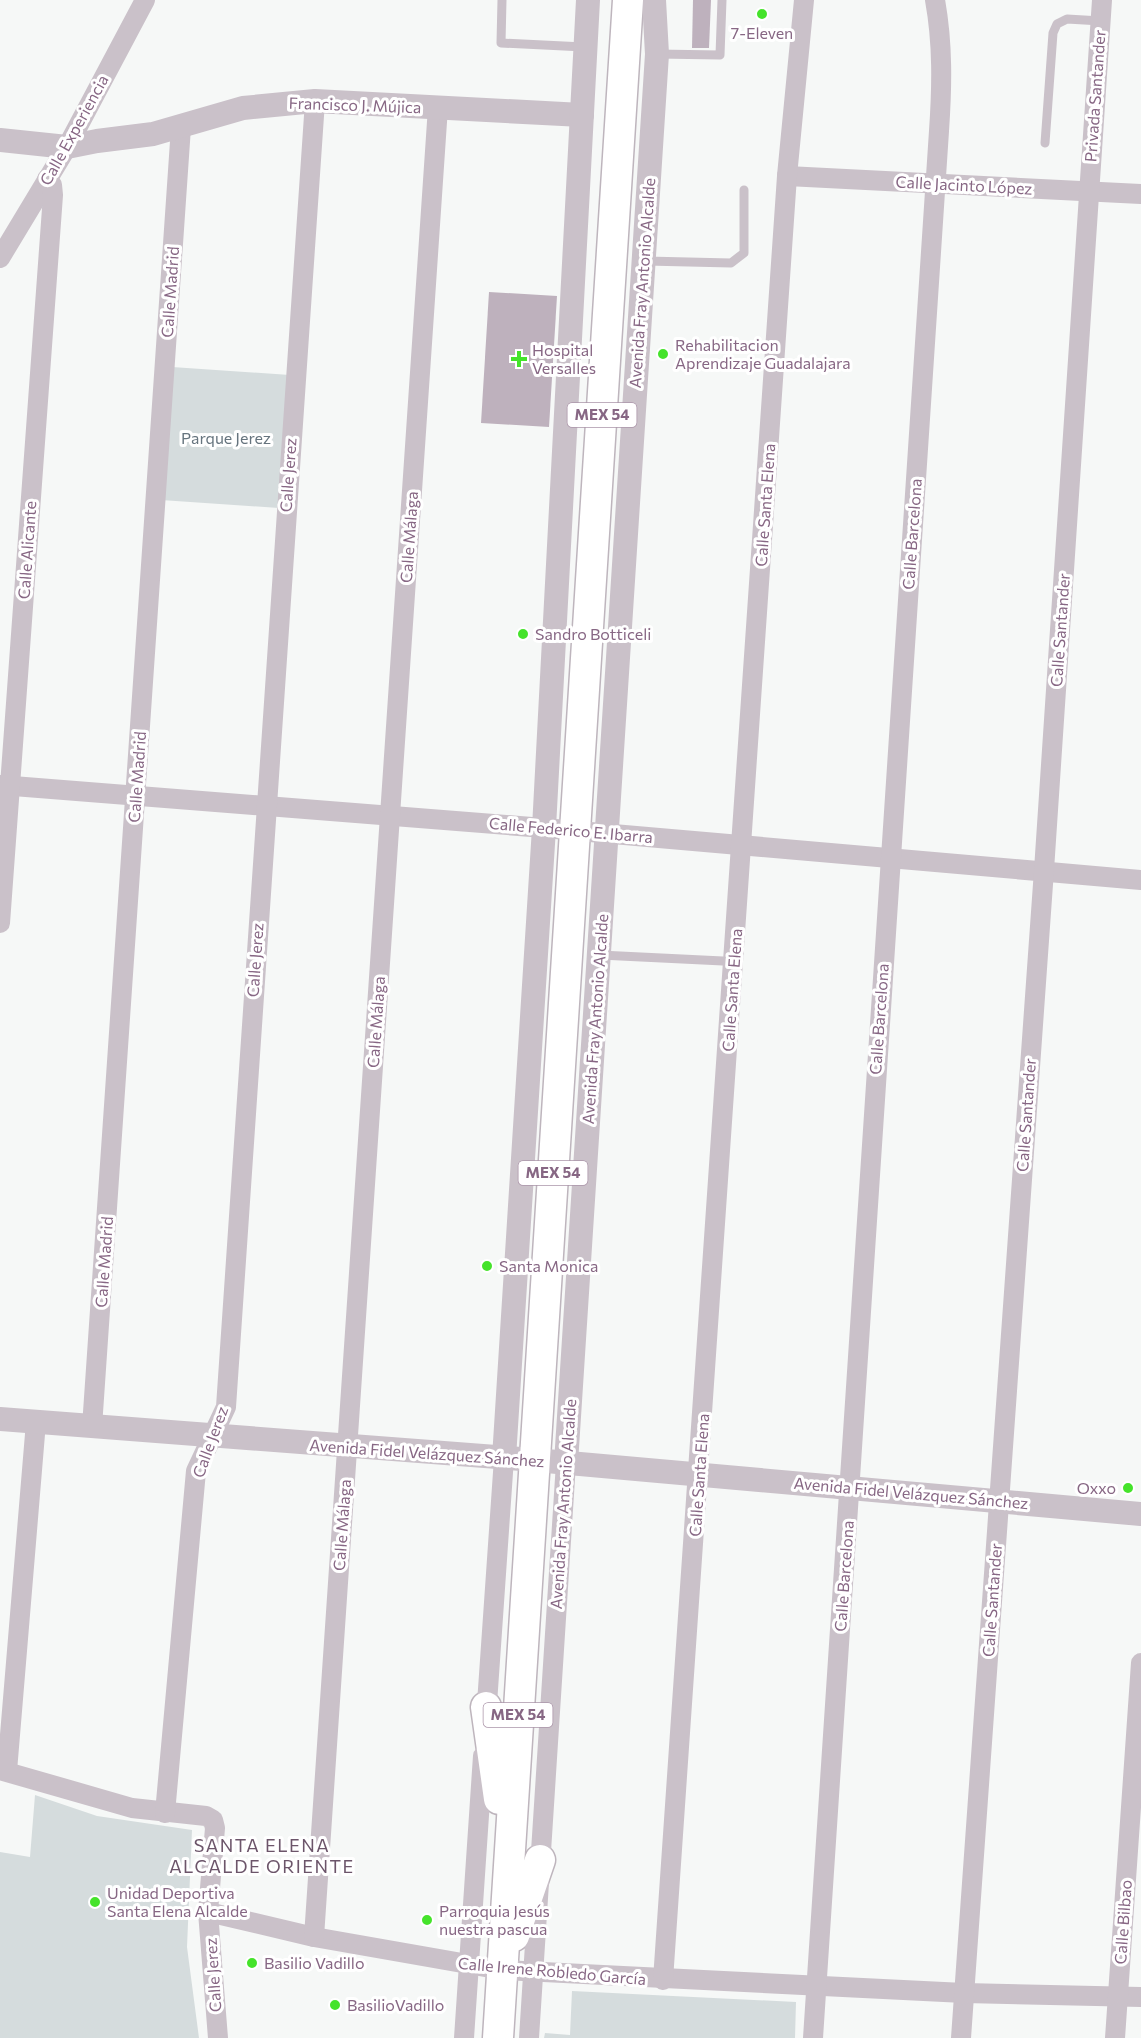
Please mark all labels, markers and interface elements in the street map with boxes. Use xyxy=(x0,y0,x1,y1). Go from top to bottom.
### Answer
marker: 7-Eleven xyxy=(755,7,769,21)
place label: 7-Eleven xyxy=(731,23,793,42)
street label: Privada Santander xyxy=(1080,28,1109,163)
street label: Calle Experiencia xyxy=(35,71,112,188)
street label: Francisco J. Mújica xyxy=(288,93,422,116)
street label: Calle Jacinto López xyxy=(895,171,1033,198)
street label: Avenida Fray Antonio Alcalde xyxy=(625,177,658,389)
street label: Calle Madrid xyxy=(157,246,182,338)
place label: Rehabilitacion Aprendizaje Guadalajara xyxy=(675,335,851,372)
place label: Hospital Versalles xyxy=(532,340,596,377)
marker: Rehabilitacion Aprendizaje Guadalajara xyxy=(656,347,670,361)
marker: Hospital Versalles xyxy=(510,350,528,368)
road number: MEX 54 xyxy=(568,403,636,427)
park label: Parque Jerez xyxy=(181,428,271,447)
street label: Calle Jerez xyxy=(275,437,300,513)
street label: Calle Santa Elena xyxy=(751,443,778,567)
street label: Calle Barcelona xyxy=(898,478,925,590)
street label: Calle Málaga xyxy=(396,491,421,583)
street label: Calle Alicante xyxy=(14,500,39,600)
street label: Calle Santander xyxy=(1046,572,1073,688)
place label: Sandro Botticeli xyxy=(535,624,651,643)
marker: Sandro Botticeli xyxy=(516,627,530,641)
street label: Calle Madrid xyxy=(124,731,149,823)
street label: Calle Federico E. Ibarra xyxy=(488,813,654,846)
street label: Avenida Fray Antonio Alcalde xyxy=(578,913,611,1125)
street label: Calle Jerez xyxy=(242,922,267,998)
street label: Calle Santa Elena xyxy=(718,928,745,1052)
street label: Calle Barcelona xyxy=(865,963,892,1075)
street label: Calle Málaga xyxy=(363,976,388,1068)
street label: Calle Santander xyxy=(1012,1057,1039,1173)
road number: MEX 54 xyxy=(518,1161,588,1185)
street label: Calle Madrid xyxy=(91,1216,116,1308)
place label: Santa Monica xyxy=(499,1256,598,1275)
marker: Santa Monica xyxy=(480,1259,494,1273)
street label: Avenida Fray Antonio Alcalde xyxy=(546,1398,579,1610)
street label: Calle Jerez xyxy=(188,1404,231,1480)
street label: Calle Santa Elena xyxy=(685,1413,712,1537)
street label: Avenida Fidel Velázquez Sánchez xyxy=(309,1435,545,1470)
street label: Avenida Fidel Velázquez Sánchez xyxy=(793,1473,1029,1512)
place label: Oxxo xyxy=(1077,1478,1116,1497)
street label: Calle Málaga xyxy=(329,1479,354,1571)
marker: Oxxo xyxy=(1121,1481,1135,1495)
street label: Calle Barcelona xyxy=(830,1520,857,1632)
street label: Calle Santander xyxy=(978,1542,1005,1658)
road number: MEX 54 xyxy=(484,1703,552,1727)
district label: SANTA ELENA ALCALDE ORIENTE xyxy=(169,1834,355,1877)
street label: Calle Bilbao xyxy=(1110,1879,1135,1965)
place label: Unidad Deportiva Santa Elena Alcalde xyxy=(107,1883,248,1920)
marker: Unidad Deportiva Santa Elena Alcalde xyxy=(88,1895,102,1909)
place label: Parroquia Jesús nuestra pascua xyxy=(439,1901,550,1938)
marker: Parroquia Jesús nuestra pascua xyxy=(420,1913,434,1927)
street label: Calle Jerez xyxy=(200,1937,225,2013)
place label: Basilio Vadillo xyxy=(264,1953,364,1972)
street label: Calle Irene Robledo García xyxy=(457,1953,647,1988)
marker: Basilio Vadillo xyxy=(245,1956,259,1970)
place label: BasilioVadillo xyxy=(347,1995,444,2014)
marker: BasilioVadillo xyxy=(328,1998,342,2012)

